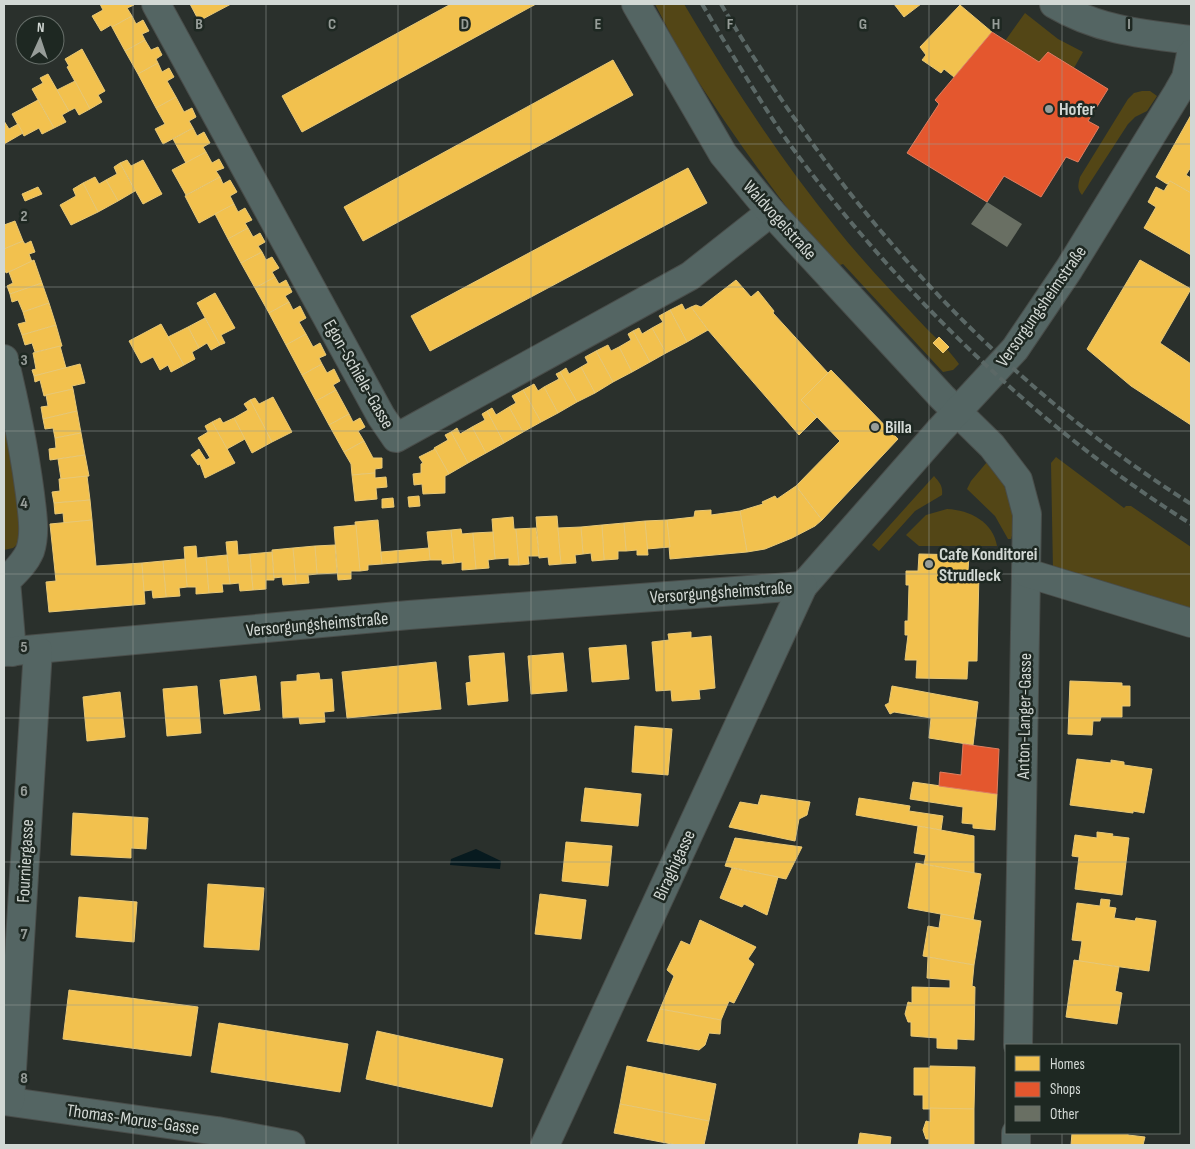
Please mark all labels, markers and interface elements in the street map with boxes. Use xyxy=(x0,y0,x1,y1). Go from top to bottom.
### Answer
north arrow xyxy=(15,15,65,65)
text: B xyxy=(195,15,203,34)
text: C xyxy=(328,15,336,34)
text: D xyxy=(461,15,469,34)
text: E xyxy=(595,15,602,34)
text: F xyxy=(727,15,734,34)
text: G xyxy=(859,15,867,34)
text: H xyxy=(992,15,1000,34)
text: I xyxy=(1127,15,1131,34)
text: N xyxy=(36,19,45,36)
place label: Hofer xyxy=(1059,99,1095,120)
marker: Hofer xyxy=(1043,103,1055,115)
street label: Waldvogelstraße xyxy=(739,176,821,264)
text: 2 xyxy=(20,207,28,226)
street label: Versorgungsheimstraße xyxy=(992,242,1091,371)
street label: Egon-Schiele-Gasse xyxy=(319,316,398,432)
text: 3 xyxy=(20,351,28,370)
place label: Billa xyxy=(885,417,912,438)
marker: Billa xyxy=(869,421,881,433)
text: 4 xyxy=(20,494,28,513)
place label: Cafe Konditorei Strudleck xyxy=(939,544,1038,586)
marker: Cafe Konditorei Strudleck xyxy=(923,558,935,570)
street label: Versorgungsheimstraße xyxy=(649,577,793,608)
street label: Versorgungsheimstraße xyxy=(245,608,389,641)
text: 5 xyxy=(20,638,28,657)
street label: Anton-Langer-Gasse xyxy=(1013,653,1036,780)
text: 6 xyxy=(20,782,28,801)
street label: Fourniergasse xyxy=(13,819,38,903)
street label: Biraghigasse xyxy=(649,827,700,904)
text: 7 xyxy=(21,925,28,944)
legend xyxy=(1005,1044,1180,1134)
text: Homes xyxy=(1050,1055,1085,1074)
text: 8 xyxy=(20,1069,28,1088)
text: Shops xyxy=(1050,1080,1081,1099)
street label: Thomas-Morus-Gasse xyxy=(65,1100,201,1139)
text: Other xyxy=(1050,1105,1079,1124)

